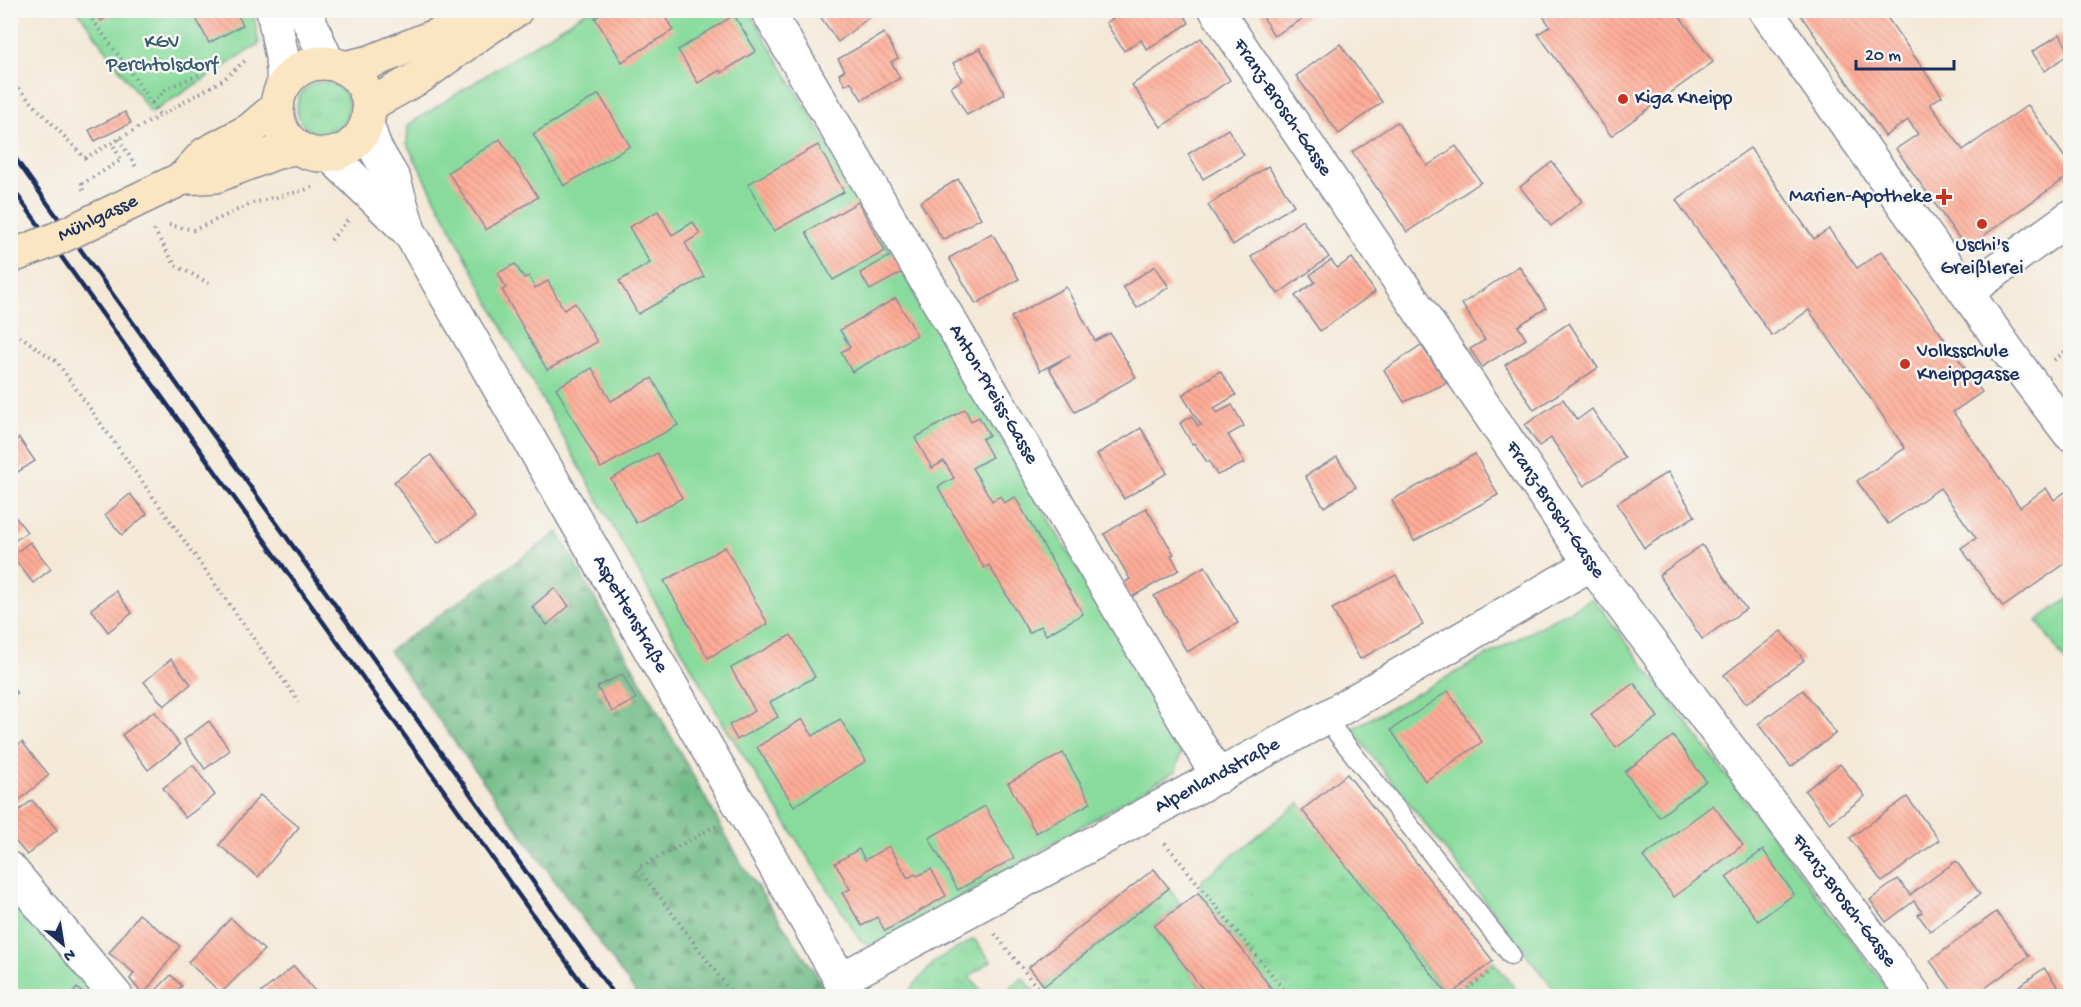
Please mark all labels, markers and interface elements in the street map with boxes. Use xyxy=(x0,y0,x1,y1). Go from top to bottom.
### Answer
park label: KGV Perchtolsdorf xyxy=(105,32,220,78)
scale bar xyxy=(1856,33,1954,71)
street label: Franz-Brosch-Gasse xyxy=(1227,34,1337,181)
text: 20 m xyxy=(1865,46,1901,67)
place label: Kiga Kneipp xyxy=(1635,88,1733,111)
marker: Kiga Kneipp xyxy=(1616,92,1630,106)
place label: Marien-Apotheke xyxy=(1789,186,1933,209)
street label: Mühlgasse xyxy=(54,190,142,248)
marker: Marien-Apotheke xyxy=(1937,190,1951,204)
marker: Uschi's Greißlerei xyxy=(1975,217,1989,231)
place label: Uschi's Greißlerei xyxy=(1941,235,2023,281)
street label: Anton-Preiss-Gasse xyxy=(943,320,1043,469)
place label: Volksschule Kneippgasse xyxy=(1916,341,2020,387)
marker: Volksschule Kneippgasse xyxy=(1898,357,1912,371)
street label: Franz-Brosch-Gasse xyxy=(1499,436,1610,584)
street label: Aspettenstraße xyxy=(587,551,673,678)
street label: Alpenlandstraße xyxy=(1151,733,1285,819)
street label: Franz-Brosch-Gasse xyxy=(1786,829,1901,973)
north arrow xyxy=(33,914,93,974)
text: N xyxy=(59,943,78,965)

